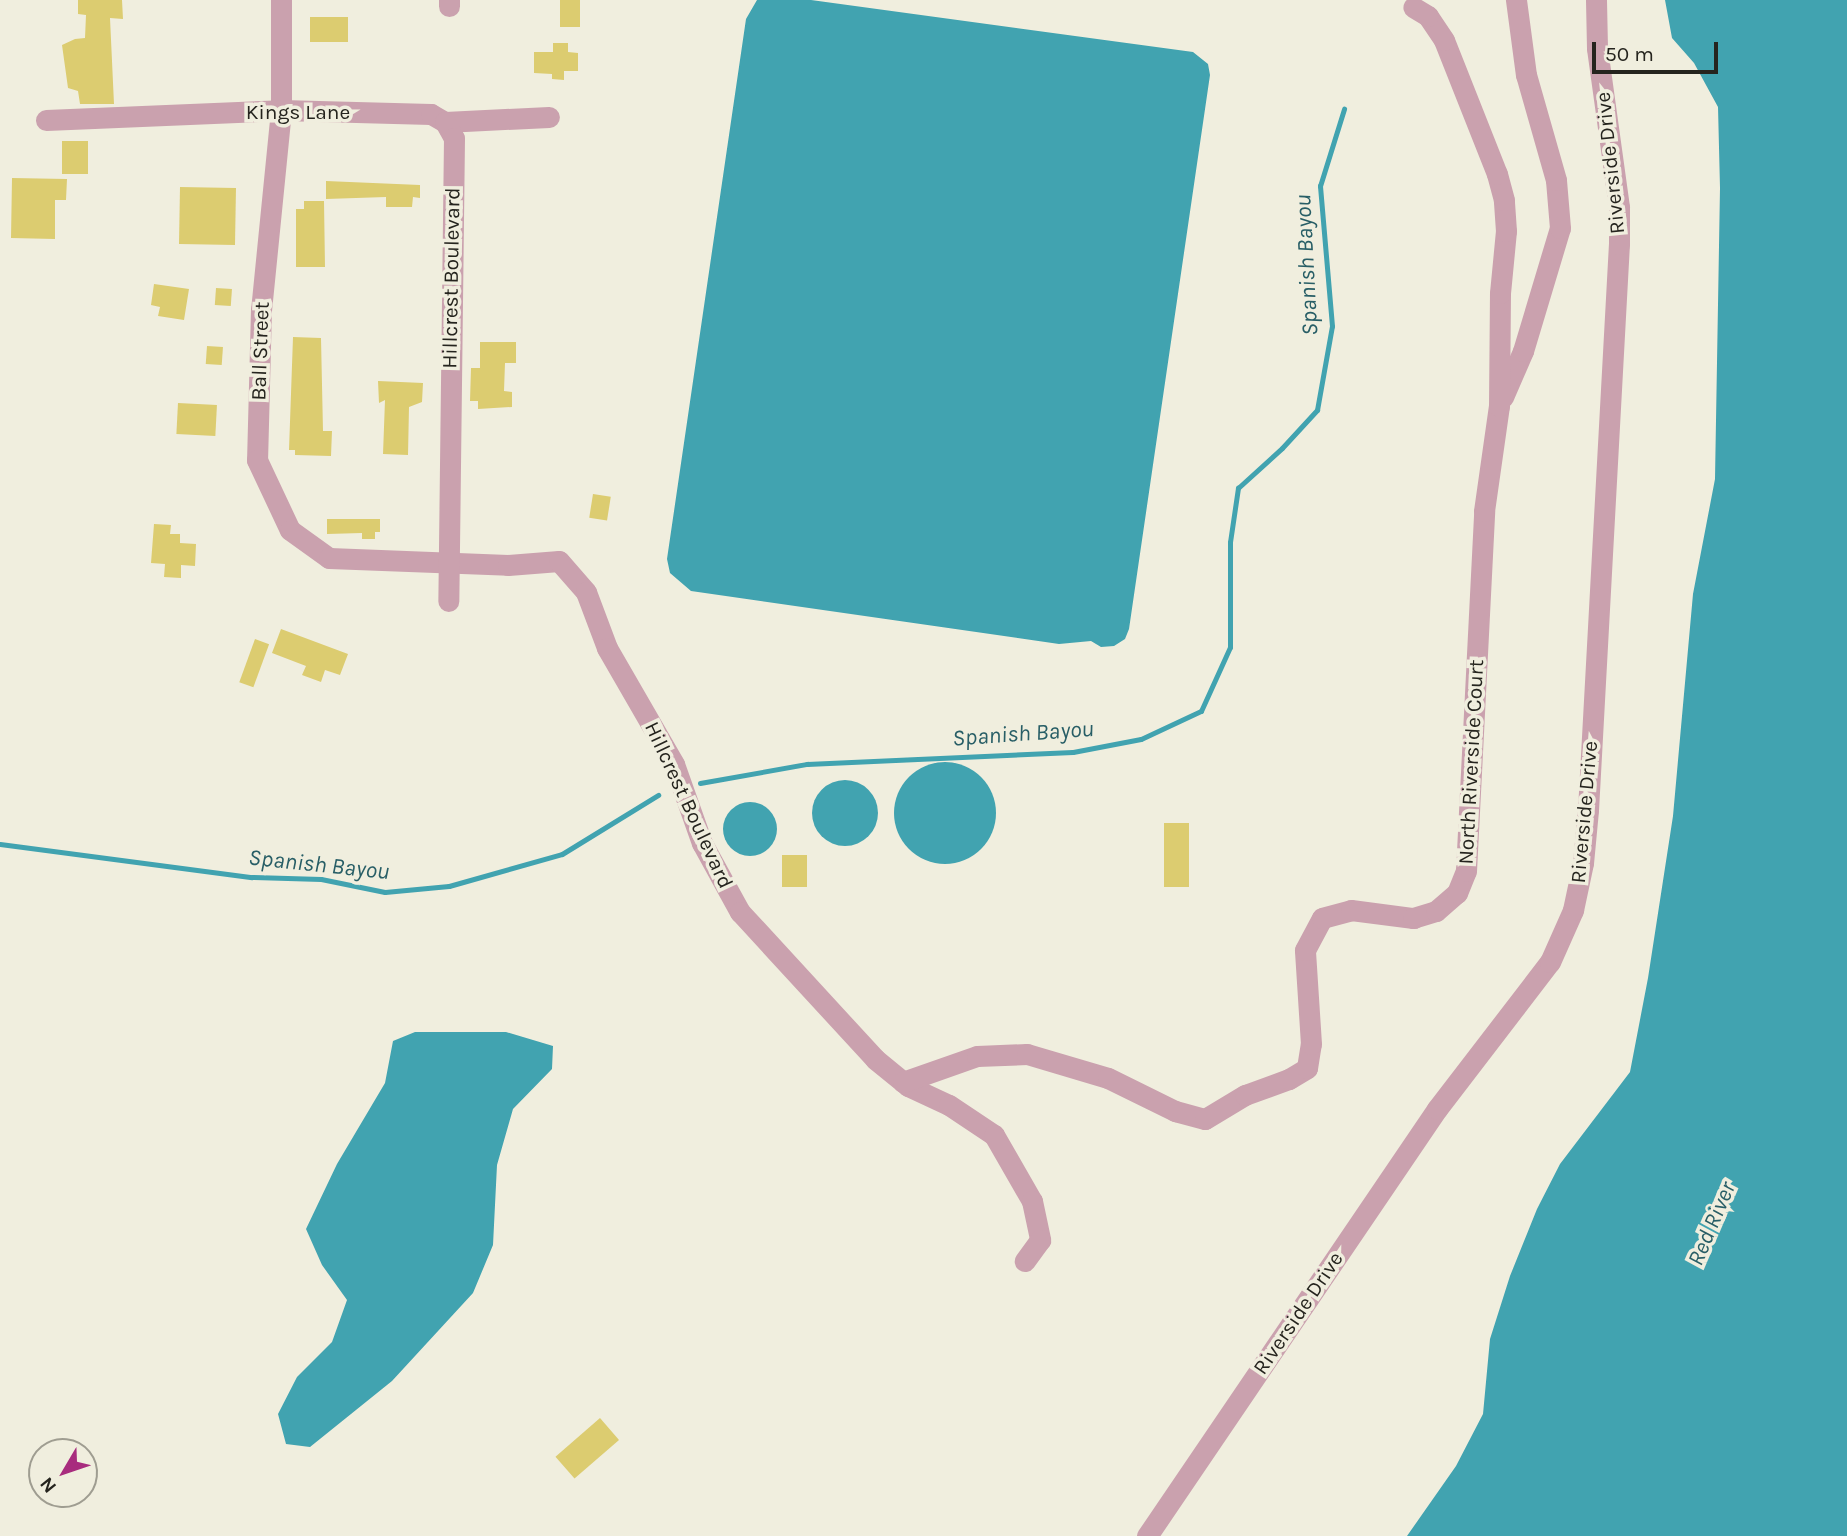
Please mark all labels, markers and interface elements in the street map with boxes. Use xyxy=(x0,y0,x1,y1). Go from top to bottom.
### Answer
scale bar xyxy=(1595,28,1721,72)
text: 50 m xyxy=(1605,42,1654,66)
street label: Riverside Drive xyxy=(1590,91,1630,235)
street label: Kings Lane xyxy=(246,99,350,125)
street label: Hillcrest Boulevard xyxy=(437,187,465,369)
water label: Spanish Bayou xyxy=(1290,194,1324,336)
street label: Ball Street xyxy=(246,301,274,401)
street label: North Riverside Court xyxy=(1453,659,1489,865)
water label: Spanish Bayou xyxy=(951,715,1095,753)
street label: Hillcrest Boulevard xyxy=(639,718,739,892)
street label: Riverside Drive xyxy=(1565,740,1603,884)
water label: Spanish Bayou xyxy=(247,844,391,886)
water label: Red River xyxy=(1682,1178,1742,1270)
street label: Riverside Drive xyxy=(1248,1247,1348,1379)
north arrow xyxy=(28,1438,98,1508)
text: N xyxy=(35,1473,61,1497)

